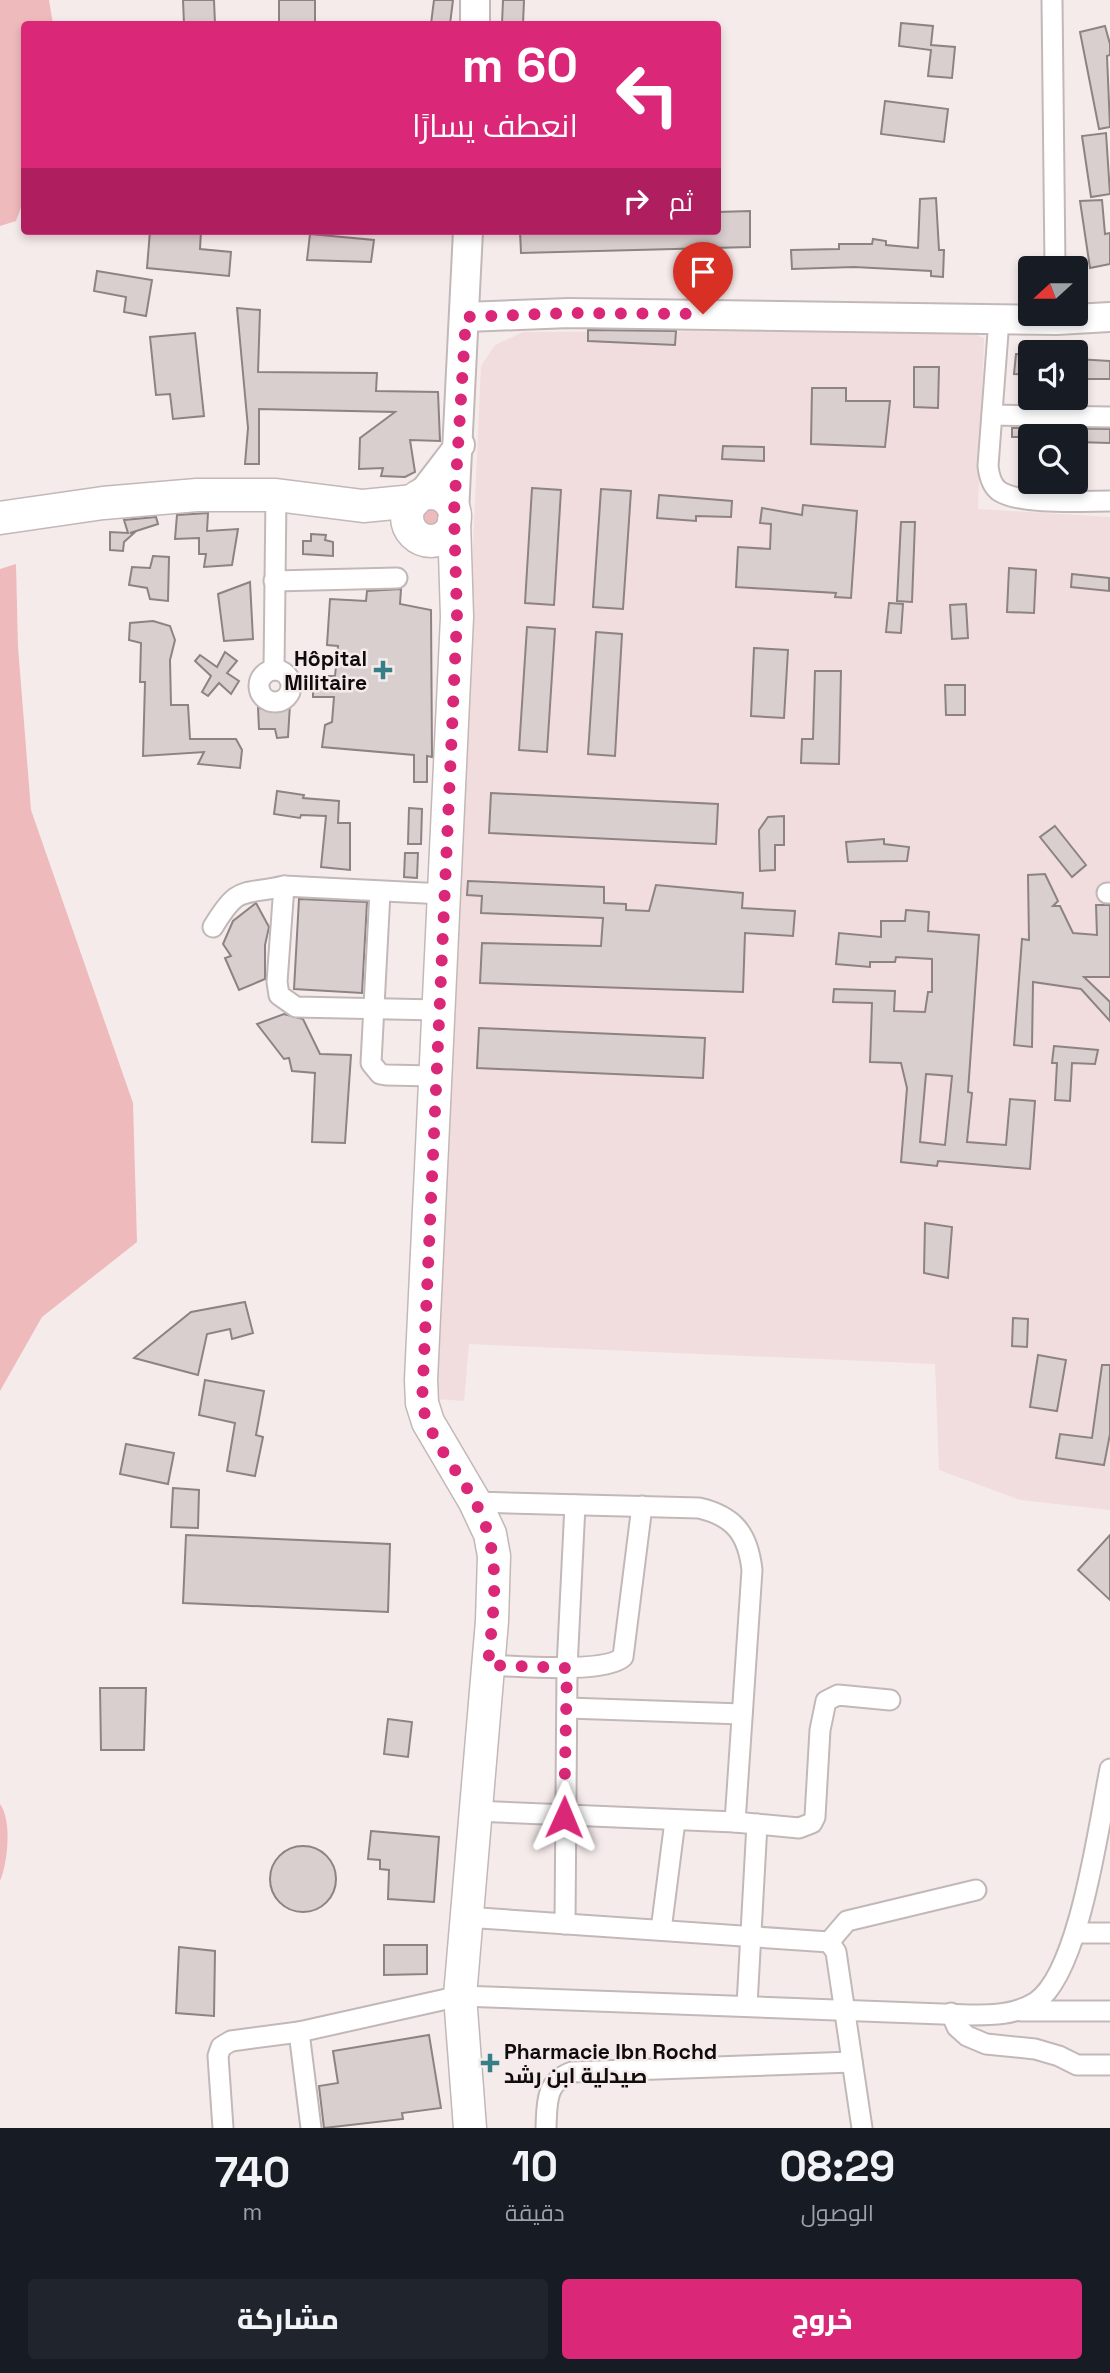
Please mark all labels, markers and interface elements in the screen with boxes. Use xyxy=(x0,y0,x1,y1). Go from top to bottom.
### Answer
text: 60 m xyxy=(462,34,578,96)
icon: left xyxy=(602,49,693,140)
text: انعطف يسارًا xyxy=(412,106,578,146)
icon: right xyxy=(617,182,655,220)
text: ثم xyxy=(669,185,693,219)
pin xyxy=(673,242,733,314)
icon: arrive xyxy=(684,253,722,291)
north arrow xyxy=(1018,256,1088,326)
map controls xyxy=(1018,256,1088,494)
button: sound xyxy=(1018,340,1088,410)
button: search xyxy=(1018,424,1088,494)
place label: Hôpital Militaire xyxy=(284,645,367,696)
marker: Hôpital Militaire xyxy=(373,660,393,680)
position arrow xyxy=(527,1780,601,1854)
place label: Pharmacie Ibn Rochd صيدلية ابن رشد xyxy=(504,2038,717,2089)
marker: Pharmacie Ibn Rochd صيدلية ابن رشد xyxy=(482,2055,498,2071)
text: 10 xyxy=(512,2140,558,2193)
text: 08:29 xyxy=(780,2140,895,2193)
text: 740 xyxy=(215,2146,290,2199)
text: m xyxy=(243,2197,262,2227)
text: دقيقة xyxy=(505,2198,565,2228)
text: الوصول xyxy=(801,2198,874,2228)
button: مشاركة xyxy=(28,2279,548,2359)
button: خروج xyxy=(562,2279,1082,2359)

